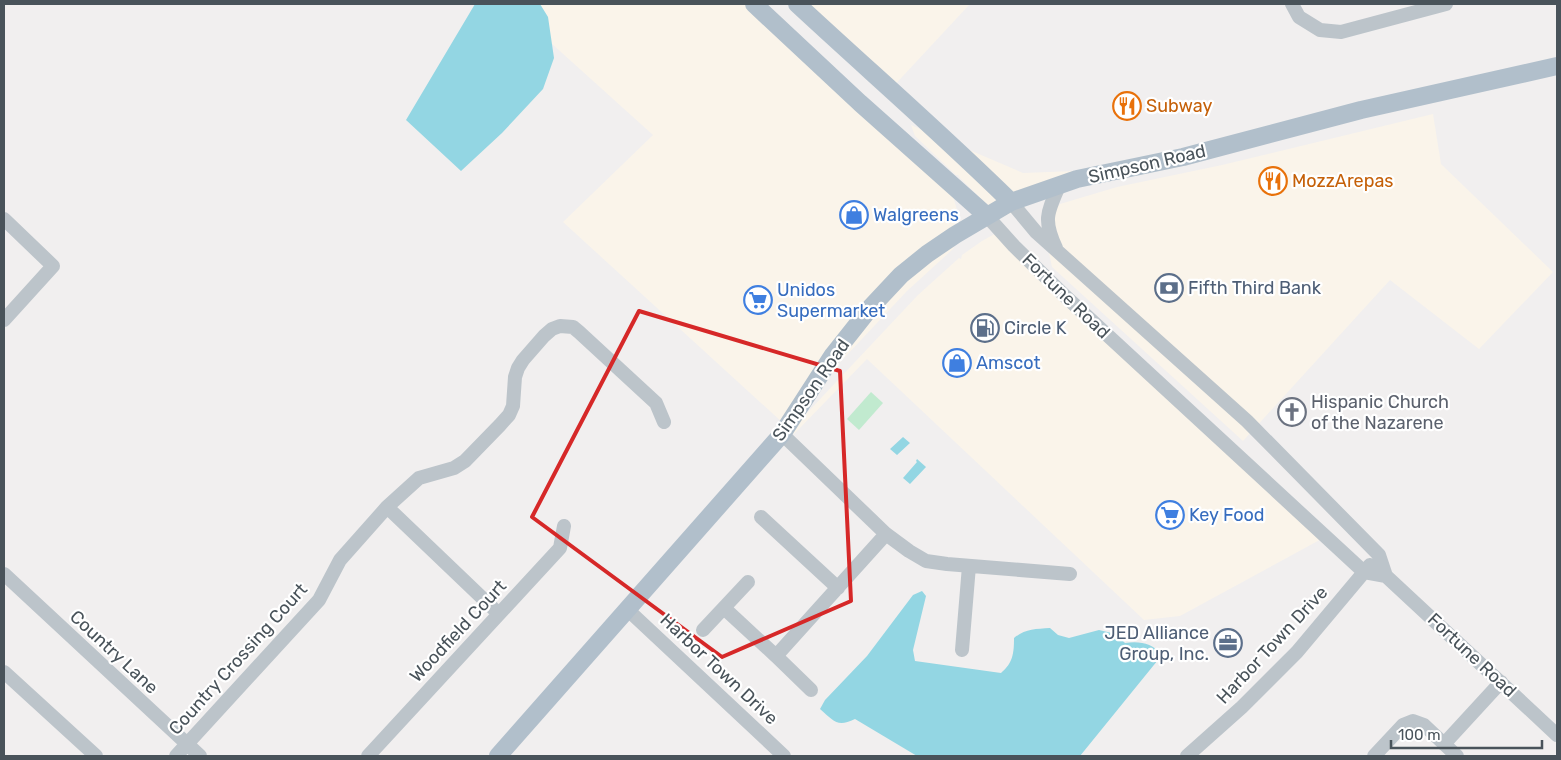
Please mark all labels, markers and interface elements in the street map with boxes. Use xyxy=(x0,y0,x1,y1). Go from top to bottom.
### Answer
restaurant icon: Subway xyxy=(1112,91,1142,121)
place label: Subway xyxy=(1146,95,1212,117)
street label: Simpson Road xyxy=(1086,140,1208,188)
restaurant icon: MozzArepas xyxy=(1258,166,1288,196)
place label: MozzArepas xyxy=(1292,170,1394,192)
shop icon: Walgreens xyxy=(839,200,869,230)
place label: Walgreens xyxy=(873,204,959,226)
street label: Fortune Road xyxy=(1018,249,1114,343)
bank icon: Fifth Third Bank xyxy=(1154,273,1184,303)
place label: Fifth Third Bank xyxy=(1188,277,1322,299)
place label: Unidos Supermarket xyxy=(777,279,885,322)
supermarket icon: Unidos Supermarket xyxy=(743,285,773,315)
fuel station icon: Circle K xyxy=(970,313,1000,343)
place label: Circle K xyxy=(1004,317,1067,339)
street label: Simpson Road xyxy=(768,335,854,445)
shop icon: Amscot xyxy=(942,348,972,378)
place label: Amscot xyxy=(976,352,1040,374)
place label: Hispanic Church of the Nazarene xyxy=(1311,391,1449,434)
church icon: Hispanic Church of the Nazarene xyxy=(1277,397,1307,427)
supermarket icon: Key Food xyxy=(1155,500,1185,530)
place label: Key Food xyxy=(1189,504,1265,526)
street label: Woodfield Court xyxy=(405,575,511,687)
street label: Country Crossing Court xyxy=(164,579,312,739)
street label: Harbor Town Drive xyxy=(1212,582,1332,708)
street label: Country Lane xyxy=(65,606,163,698)
street label: Fortune Road xyxy=(1423,608,1521,702)
street label: Harbor Town Drive xyxy=(656,609,782,729)
place label: JED Alliance Group, Inc. xyxy=(1104,622,1209,665)
office icon: JED Alliance Group, Inc. xyxy=(1213,628,1243,658)
scale bar xyxy=(1391,718,1542,750)
text: 100 m xyxy=(1398,726,1440,744)

